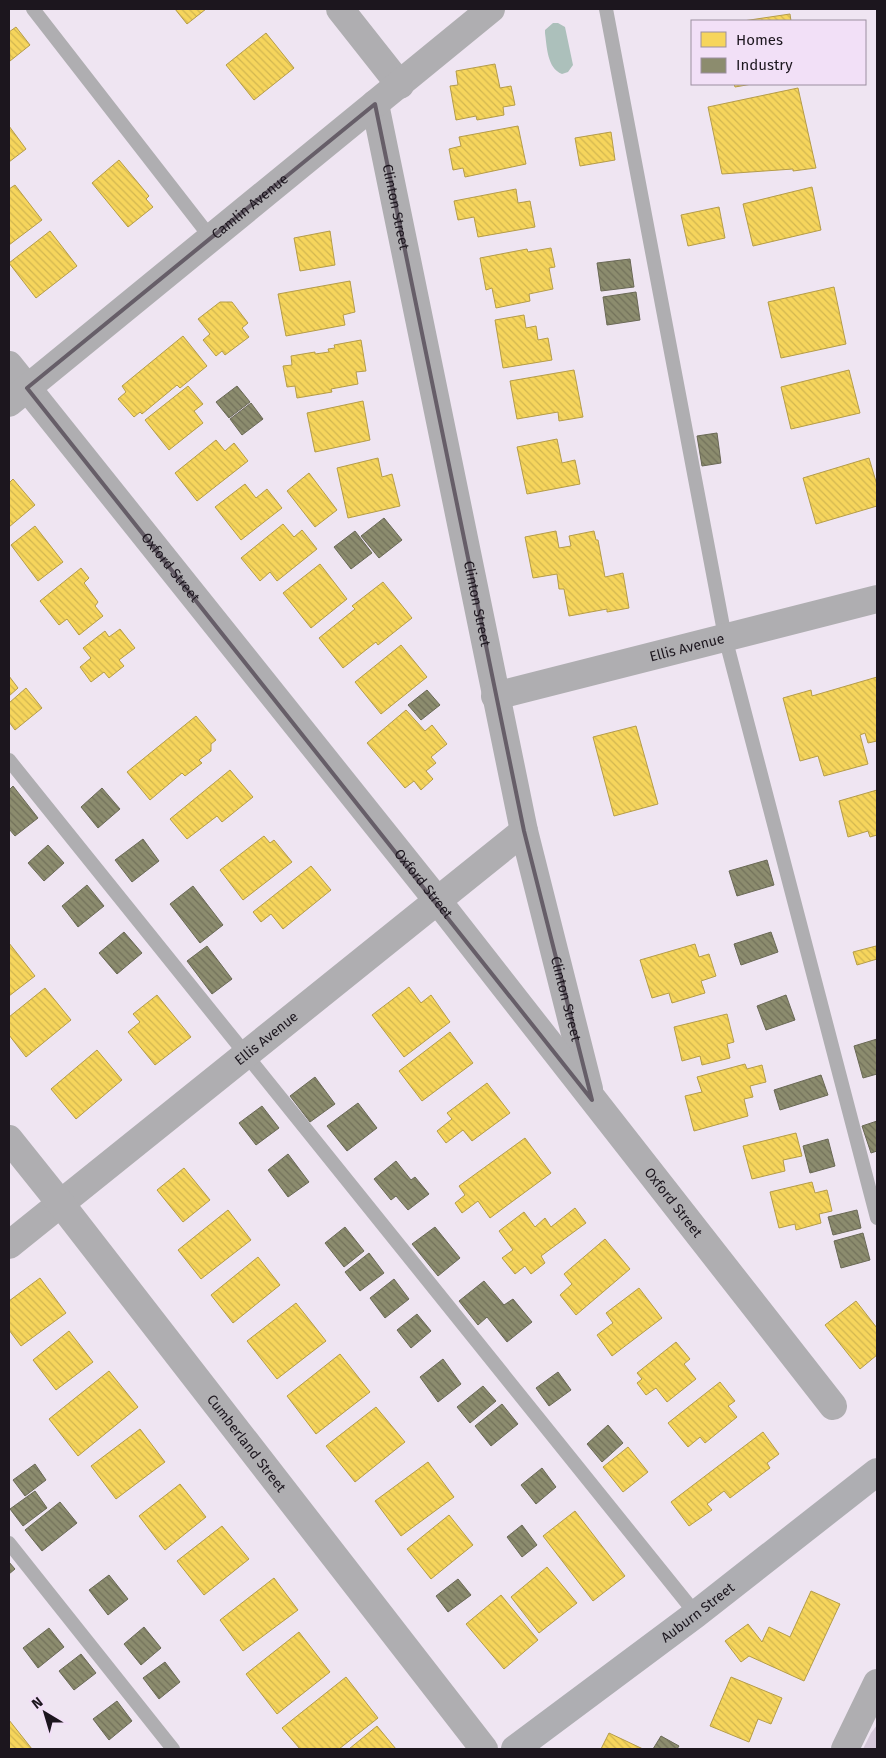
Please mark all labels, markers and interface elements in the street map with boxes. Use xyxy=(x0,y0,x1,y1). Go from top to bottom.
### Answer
legend xyxy=(691,20,866,85)
text: Homes xyxy=(736,31,783,49)
text: Industry xyxy=(736,56,793,74)
street label: Clinton Street xyxy=(379,163,413,252)
street label: Camlin Avenue xyxy=(208,170,292,242)
street label: Oxford Street xyxy=(138,529,204,606)
street label: Clinton Street xyxy=(460,559,495,649)
street label: Ellis Avenue xyxy=(648,630,726,665)
street label: Oxford Street xyxy=(391,845,457,922)
street label: Clinton Street xyxy=(547,954,585,1044)
street label: Ellis Avenue xyxy=(231,1008,301,1069)
street label: Oxford Street xyxy=(641,1164,707,1241)
street label: Cumberland Street xyxy=(203,1391,290,1496)
street label: Auburn Street xyxy=(657,1578,738,1646)
north arrow xyxy=(20,1688,70,1738)
text: N xyxy=(28,1694,46,1713)

